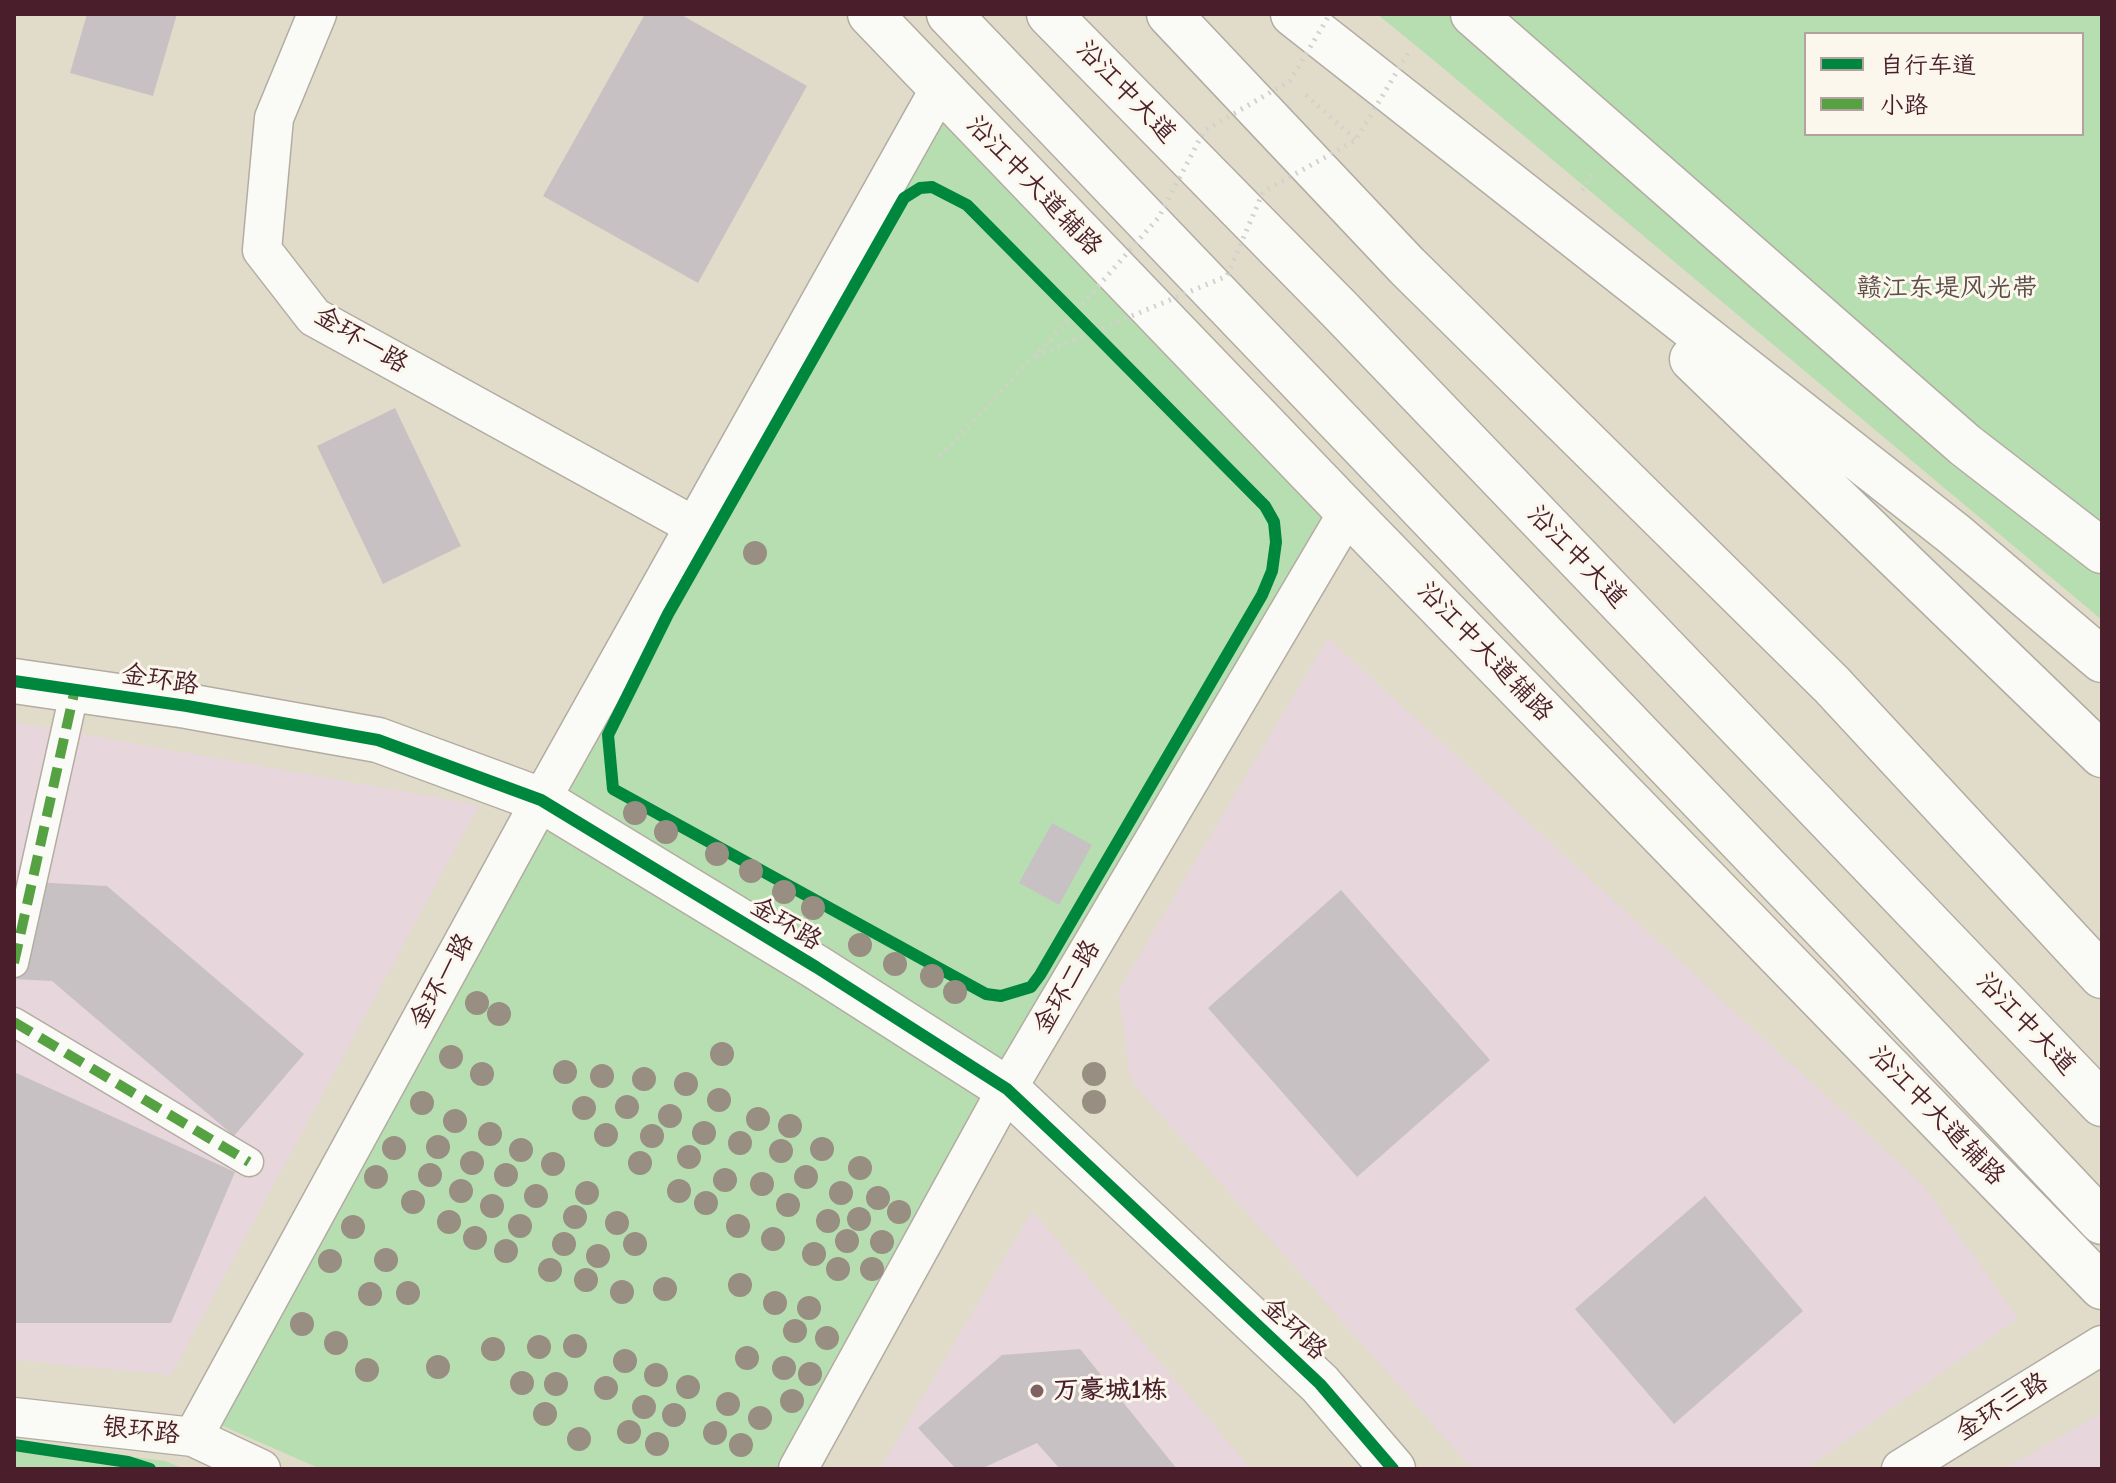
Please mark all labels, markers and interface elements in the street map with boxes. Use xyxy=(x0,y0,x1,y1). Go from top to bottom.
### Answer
legend xyxy=(1804,32,2084,136)
street label: 沿江中大道 xyxy=(1070,34,1182,150)
text: 自行车道 xyxy=(1880,51,1976,79)
text: 小路 xyxy=(1880,91,1928,119)
street label: 沿江中大道辅路 xyxy=(960,110,1108,262)
park label: 赣江东堤风光带 xyxy=(1856,273,2038,305)
street label: 金环一路 xyxy=(308,300,414,380)
street label: 沿江中大道 xyxy=(1521,499,1633,615)
street label: 沿江中大道辅路 xyxy=(1411,576,1559,728)
street label: 金环路 xyxy=(119,658,201,702)
street label: 金环路 xyxy=(745,891,827,957)
street label: 金环一路 xyxy=(403,928,481,1034)
street label: 金环二路 xyxy=(1027,934,1107,1040)
street label: 沿江中大道 xyxy=(1970,966,2082,1082)
street label: 沿江中大道辅路 xyxy=(1863,1040,2011,1192)
street label: 金环路 xyxy=(1255,1291,1333,1367)
street label: 金环三路 xyxy=(1950,1366,2054,1448)
place label: 万豪城1栋 xyxy=(1053,1375,1167,1407)
marker: 万豪城1栋 xyxy=(1028,1382,1046,1400)
street label: 银环路 xyxy=(101,1411,181,1451)

